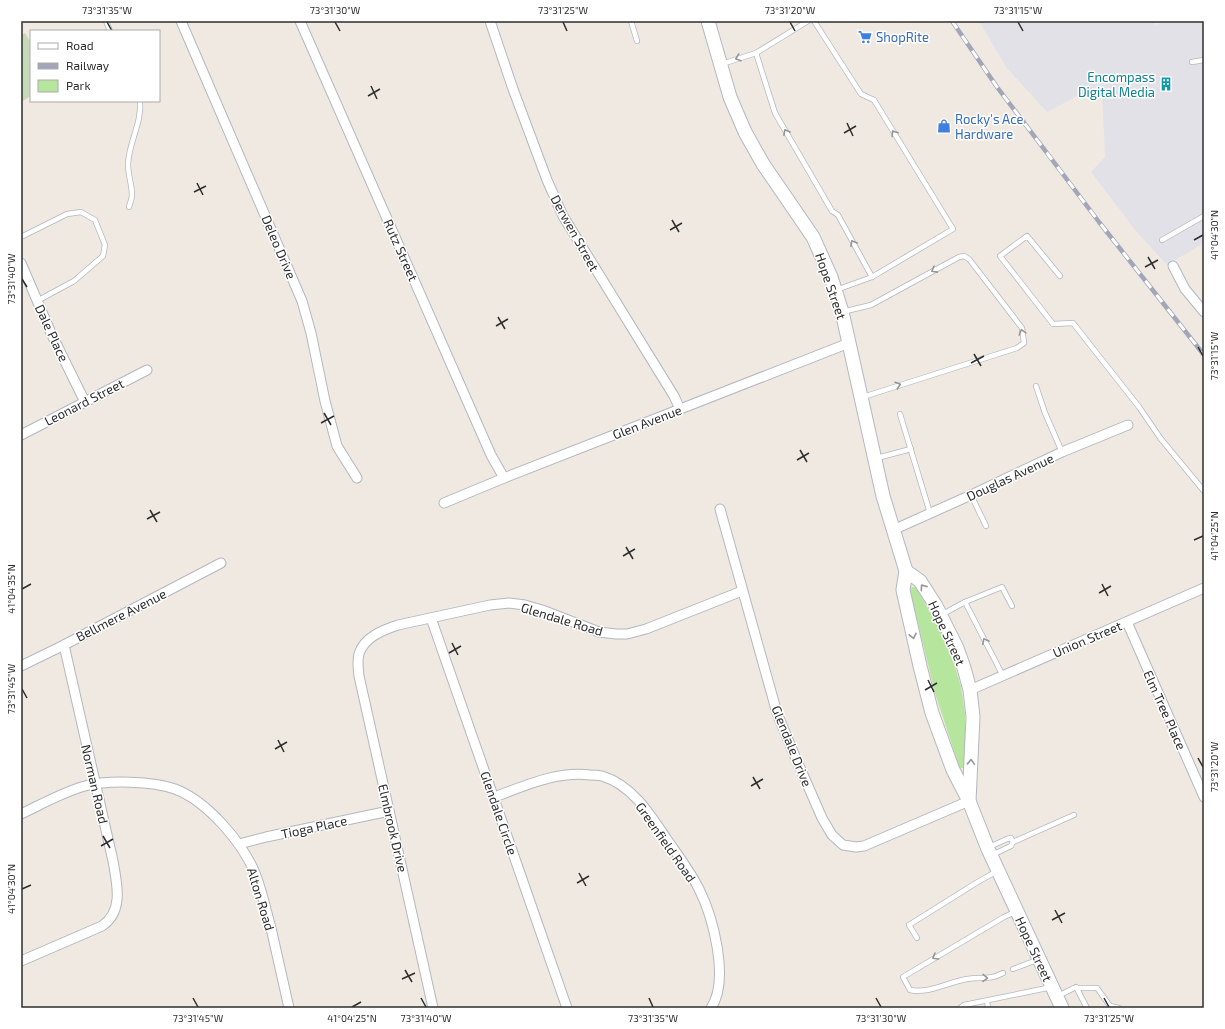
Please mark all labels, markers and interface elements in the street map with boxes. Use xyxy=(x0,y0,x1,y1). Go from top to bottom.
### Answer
text: 73°31'35"W xyxy=(82,4,132,16)
text: 73°31'30"W xyxy=(310,4,361,16)
text: 73°31'25"W xyxy=(538,4,588,16)
text: 73°31'20"W xyxy=(765,4,816,16)
text: 73°31'15"W xyxy=(994,4,1043,16)
supermarket icon: ShopRite xyxy=(857,29,873,45)
place label: ShopRite xyxy=(876,29,929,45)
legend xyxy=(30,30,160,102)
text: Road xyxy=(66,38,94,52)
one-way arrow xyxy=(735,54,742,62)
text: Railway xyxy=(66,58,110,72)
place label: Encompass Digital Media xyxy=(1078,69,1155,100)
building icon: Encompass Digital Media xyxy=(1158,76,1174,92)
text: Park xyxy=(66,78,91,92)
place label: Rocky's Ace Hardware xyxy=(955,111,1023,142)
shop icon: Rocky's Ace Hardware xyxy=(936,118,952,134)
one-way arrow xyxy=(784,129,791,136)
one-way arrow xyxy=(891,130,899,137)
street label: Derwen Street xyxy=(547,192,603,274)
text: 41°04'30"N xyxy=(1208,210,1220,260)
street label: Deleo Drive xyxy=(258,213,300,281)
street label: Rutz Street xyxy=(380,217,422,283)
one-way arrow xyxy=(850,240,858,247)
street label: Hope Street xyxy=(812,250,850,322)
text: 73°31'40"W xyxy=(5,253,17,304)
one-way arrow xyxy=(931,266,938,273)
street label: Dale Place xyxy=(32,302,72,364)
one-way arrow xyxy=(1018,329,1027,336)
text: 73°31'15"W xyxy=(1208,331,1220,380)
street label: Leonard Street xyxy=(41,375,127,429)
one-way arrow xyxy=(895,382,902,390)
street label: Glen Avenue xyxy=(610,401,684,442)
street label: Douglas Avenue xyxy=(964,450,1056,504)
text: 41°04'25"N xyxy=(1208,511,1220,561)
text: 41°04'35"N xyxy=(5,564,17,614)
one-way arrow xyxy=(921,584,928,591)
street label: Bellmere Avenue xyxy=(73,585,169,645)
street label: Hope Street xyxy=(925,598,969,668)
street label: Glendale Road xyxy=(519,599,605,639)
street label: Union Street xyxy=(1050,617,1124,661)
one-way arrow xyxy=(909,633,917,640)
one-way arrow xyxy=(982,638,990,645)
text: 73°31'45"W xyxy=(5,663,17,714)
street label: Elm Tree Place xyxy=(1140,668,1190,752)
street label: Glendale Drive xyxy=(769,703,815,789)
text: 73°31'20"W xyxy=(1208,741,1220,792)
street label: Norman Road xyxy=(78,743,112,825)
one-way arrow xyxy=(966,759,975,765)
street label: Glendale Circle xyxy=(477,769,521,857)
street label: Elmbrook Drive xyxy=(375,782,411,874)
street label: Greenfield Road xyxy=(633,799,699,885)
street label: Tioga Place xyxy=(279,812,349,842)
text: 41°04'30"N xyxy=(5,864,17,914)
street label: Alton Road xyxy=(244,866,278,932)
street label: Hope Street xyxy=(1012,914,1056,984)
one-way arrow xyxy=(932,953,939,960)
one-way arrow xyxy=(982,974,988,982)
text: 73°31'45"W xyxy=(173,1012,224,1024)
text: 41°04'25"N xyxy=(327,1012,377,1024)
text: 73°31'40"W xyxy=(401,1012,452,1024)
text: 73°31'35"W xyxy=(628,1012,678,1024)
text: 73°31'30"W xyxy=(856,1012,907,1024)
text: 73°31'25"W xyxy=(1084,1012,1134,1024)

